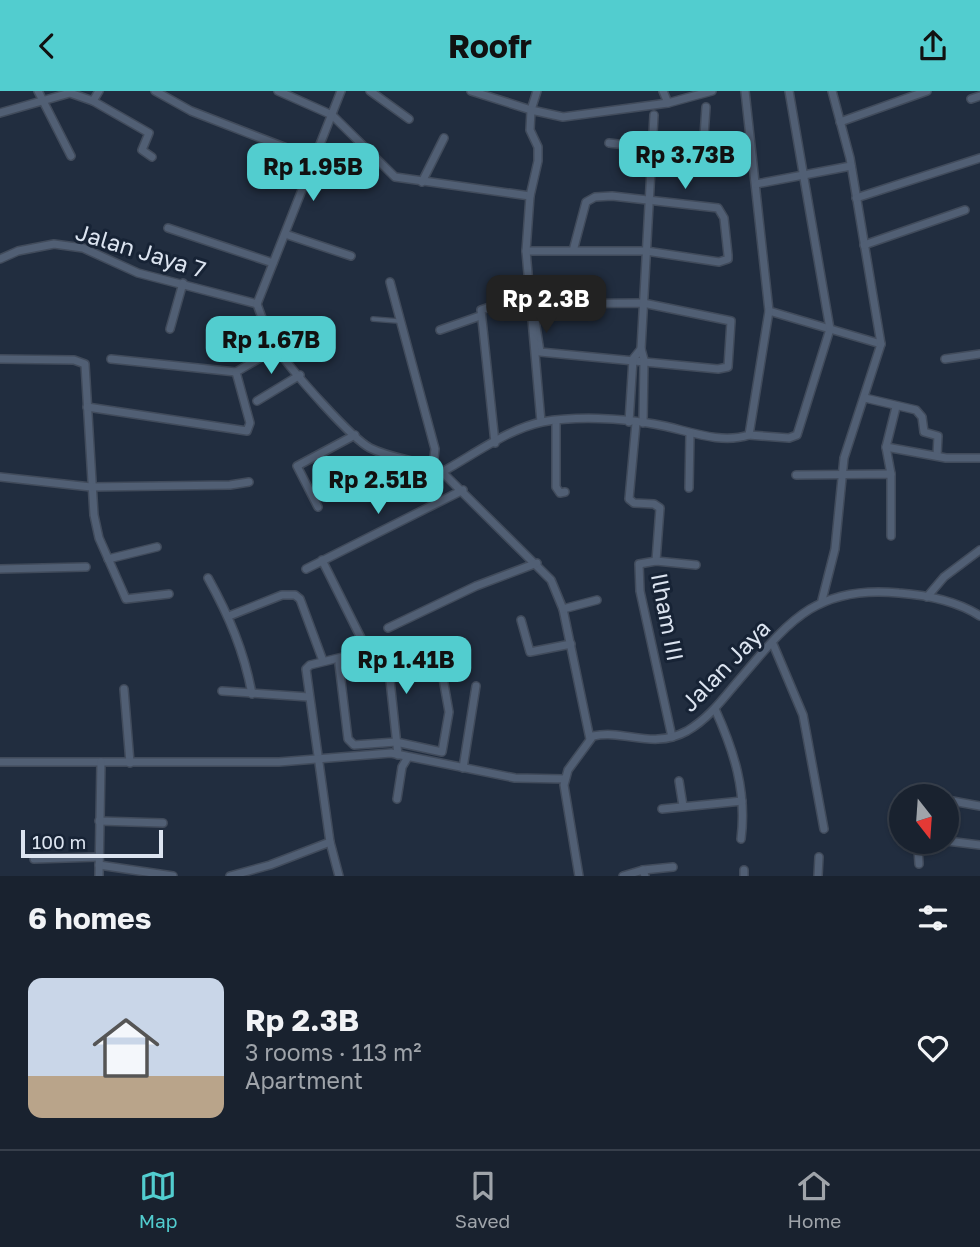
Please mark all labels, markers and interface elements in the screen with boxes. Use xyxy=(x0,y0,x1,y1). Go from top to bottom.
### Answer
icon: back xyxy=(28,27,66,65)
text: Roofr xyxy=(448,27,532,65)
icon: share xyxy=(914,27,952,65)
pin: Rp 3.73B xyxy=(613,132,757,191)
text: Rp 3.73B xyxy=(635,140,735,168)
pin: Rp 1.95B xyxy=(241,143,385,203)
text: Rp 1.95B xyxy=(263,152,363,180)
street label: Jalan Jaya 7 xyxy=(73,217,209,283)
pin: Rp 2.3B xyxy=(481,275,611,335)
text: Rp 2.3B xyxy=(502,284,590,312)
pin: Rp 1.67B xyxy=(199,317,343,376)
text: Rp 1.67B xyxy=(222,325,320,353)
pin: Rp 2.51B xyxy=(306,457,450,516)
text: Rp 2.51B xyxy=(328,465,428,493)
street label: Ilham III xyxy=(646,570,690,664)
street label: Jalan Jaya xyxy=(674,613,776,717)
pin: Rp 1.41B xyxy=(334,637,478,696)
text: Rp 1.41B xyxy=(357,645,455,673)
north arrow xyxy=(889,784,959,854)
map controls xyxy=(889,784,959,854)
scale bar xyxy=(21,827,163,859)
text: 100 m xyxy=(32,830,86,853)
icon: filters xyxy=(914,899,952,937)
text: 6 homes xyxy=(28,900,151,936)
text: Rp 2.3B xyxy=(245,1002,359,1038)
icon: home xyxy=(84,1006,168,1090)
icon: heart xyxy=(914,1029,952,1067)
text: 3 rooms · 113 m² xyxy=(245,1038,422,1066)
text: Apartment xyxy=(245,1066,363,1094)
tab: Map xyxy=(139,1167,177,1232)
tab: Saved xyxy=(455,1167,510,1232)
tab: Home xyxy=(788,1167,841,1232)

